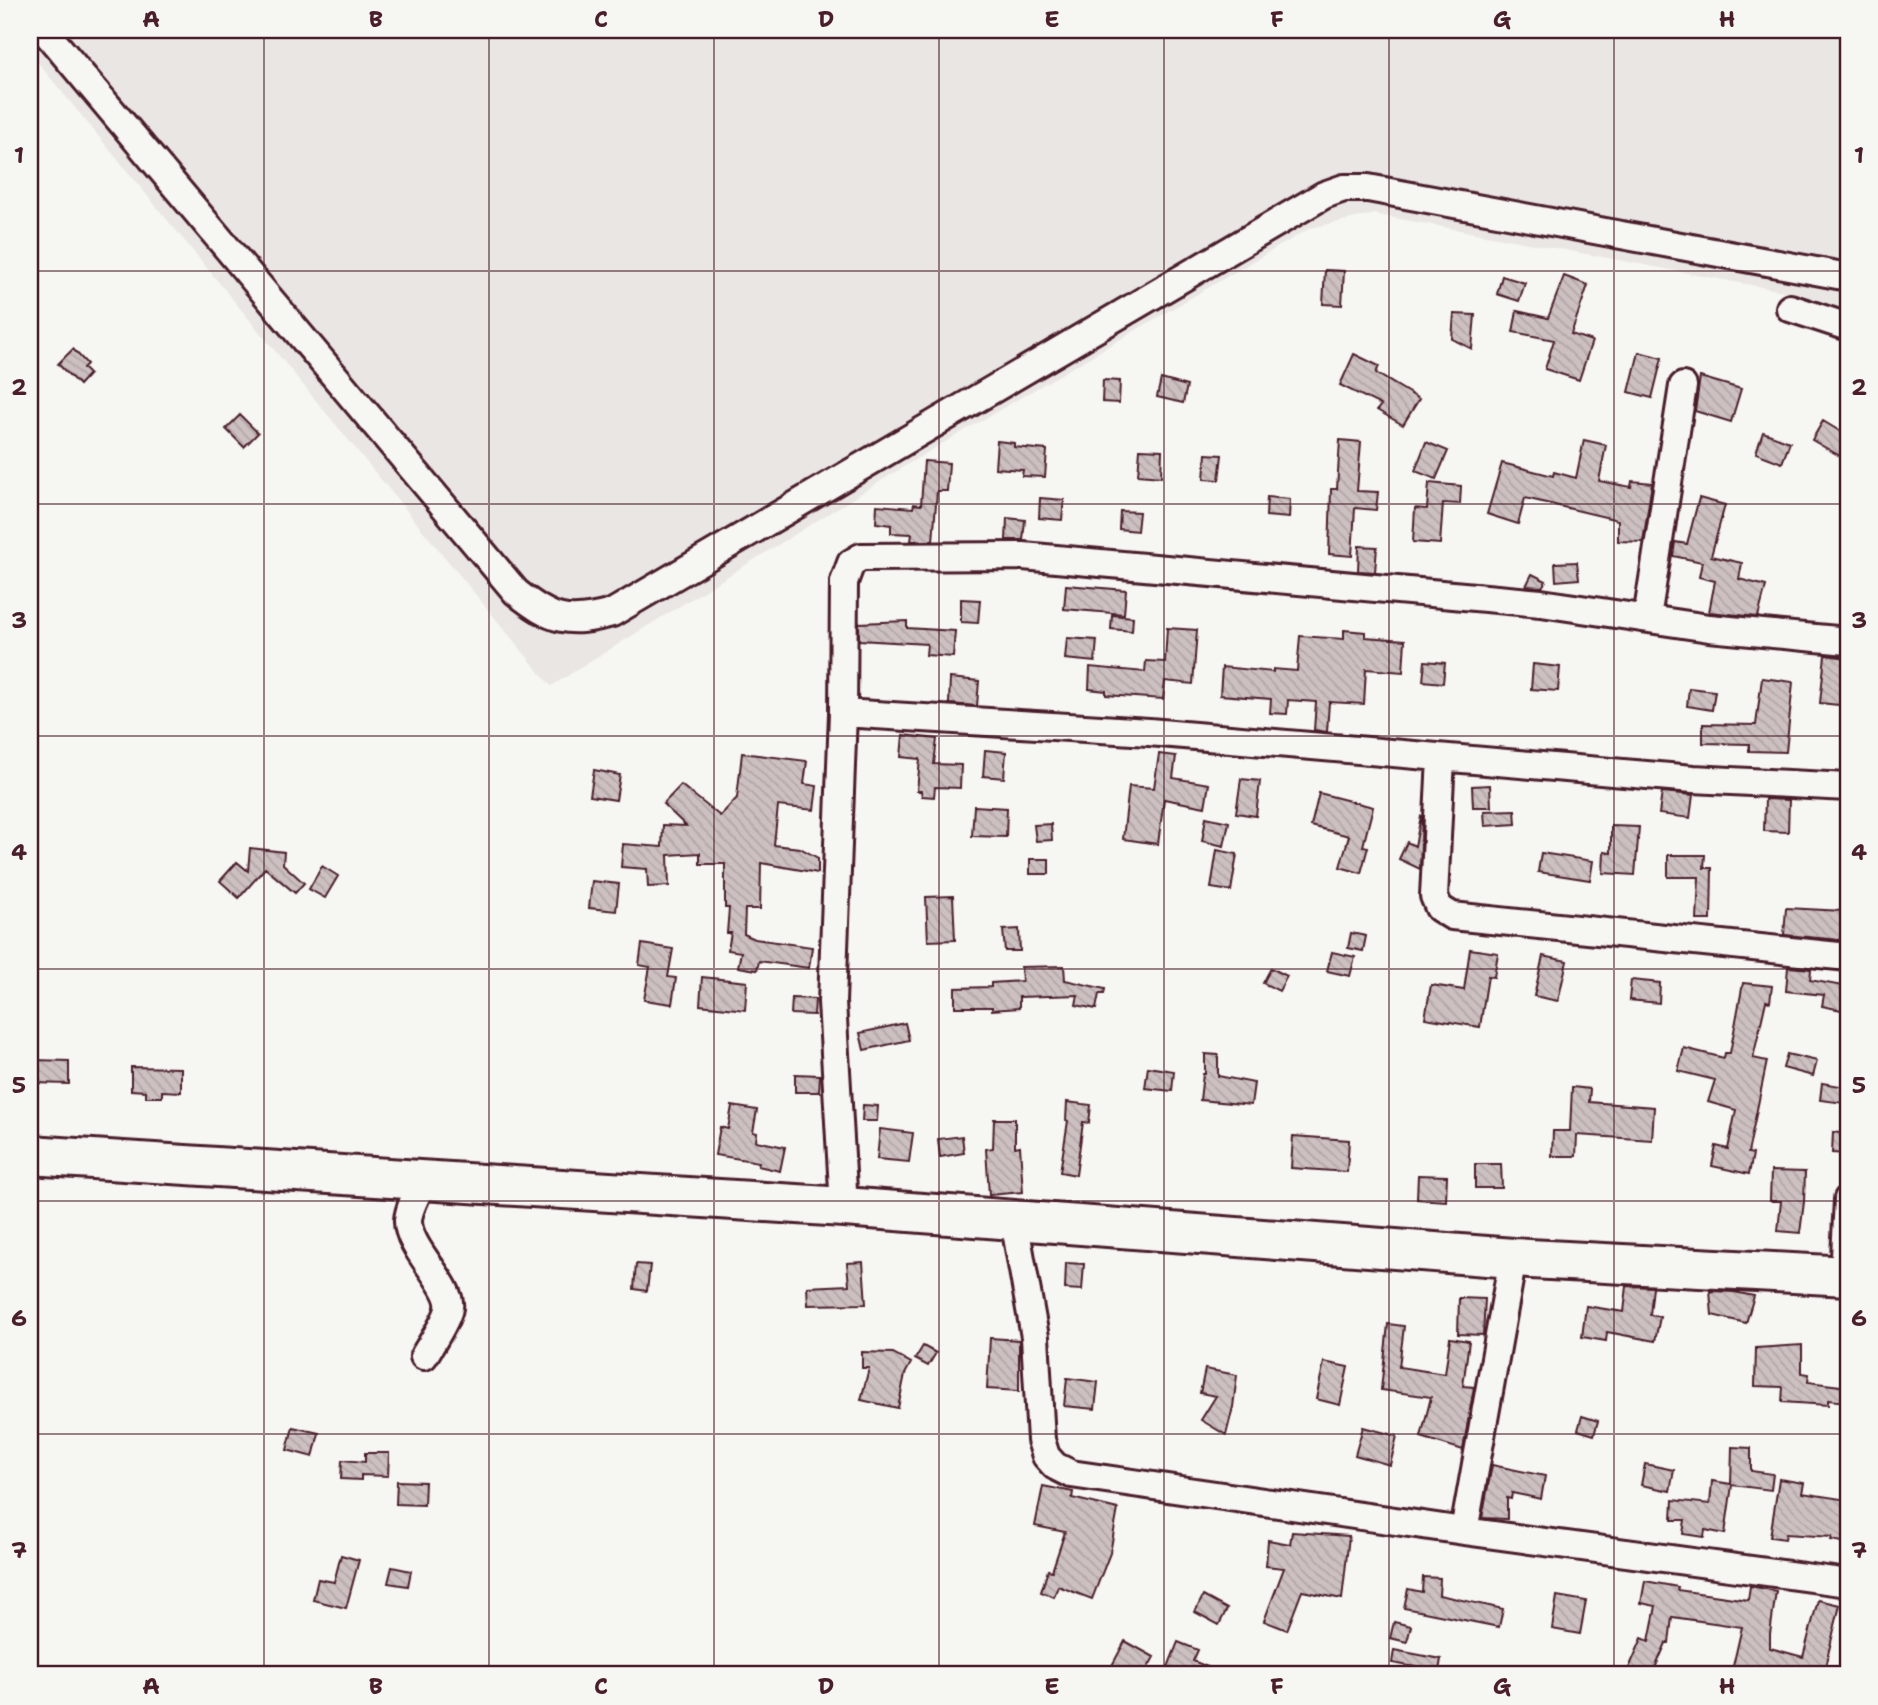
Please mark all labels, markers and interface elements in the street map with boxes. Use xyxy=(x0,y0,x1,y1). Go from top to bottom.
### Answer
text: A xyxy=(142,4,160,34)
text: B xyxy=(369,4,383,34)
text: C xyxy=(594,4,608,34)
text: D xyxy=(818,4,834,34)
text: E xyxy=(1044,4,1060,34)
text: F xyxy=(1270,4,1284,34)
text: G xyxy=(1493,4,1512,34)
text: H xyxy=(1719,4,1735,34)
text: 1 xyxy=(14,140,24,170)
text: 1 xyxy=(1854,140,1864,170)
text: 2 xyxy=(11,372,27,402)
text: 2 xyxy=(1851,372,1867,402)
text: 3 xyxy=(11,605,27,635)
text: 3 xyxy=(1851,605,1867,635)
text: 4 xyxy=(11,837,27,867)
text: 4 xyxy=(1851,837,1867,867)
text: 5 xyxy=(12,1070,26,1100)
text: 5 xyxy=(1852,1070,1866,1100)
text: 6 xyxy=(11,1303,27,1333)
text: 6 xyxy=(1851,1303,1867,1333)
text: 7 xyxy=(11,1535,27,1565)
text: 7 xyxy=(1851,1535,1867,1565)
text: A xyxy=(142,1671,160,1701)
text: B xyxy=(369,1671,383,1701)
text: C xyxy=(594,1671,608,1701)
text: D xyxy=(818,1671,834,1701)
text: E xyxy=(1044,1671,1060,1701)
text: F xyxy=(1270,1671,1284,1701)
text: G xyxy=(1493,1671,1512,1701)
text: H xyxy=(1719,1671,1735,1701)

